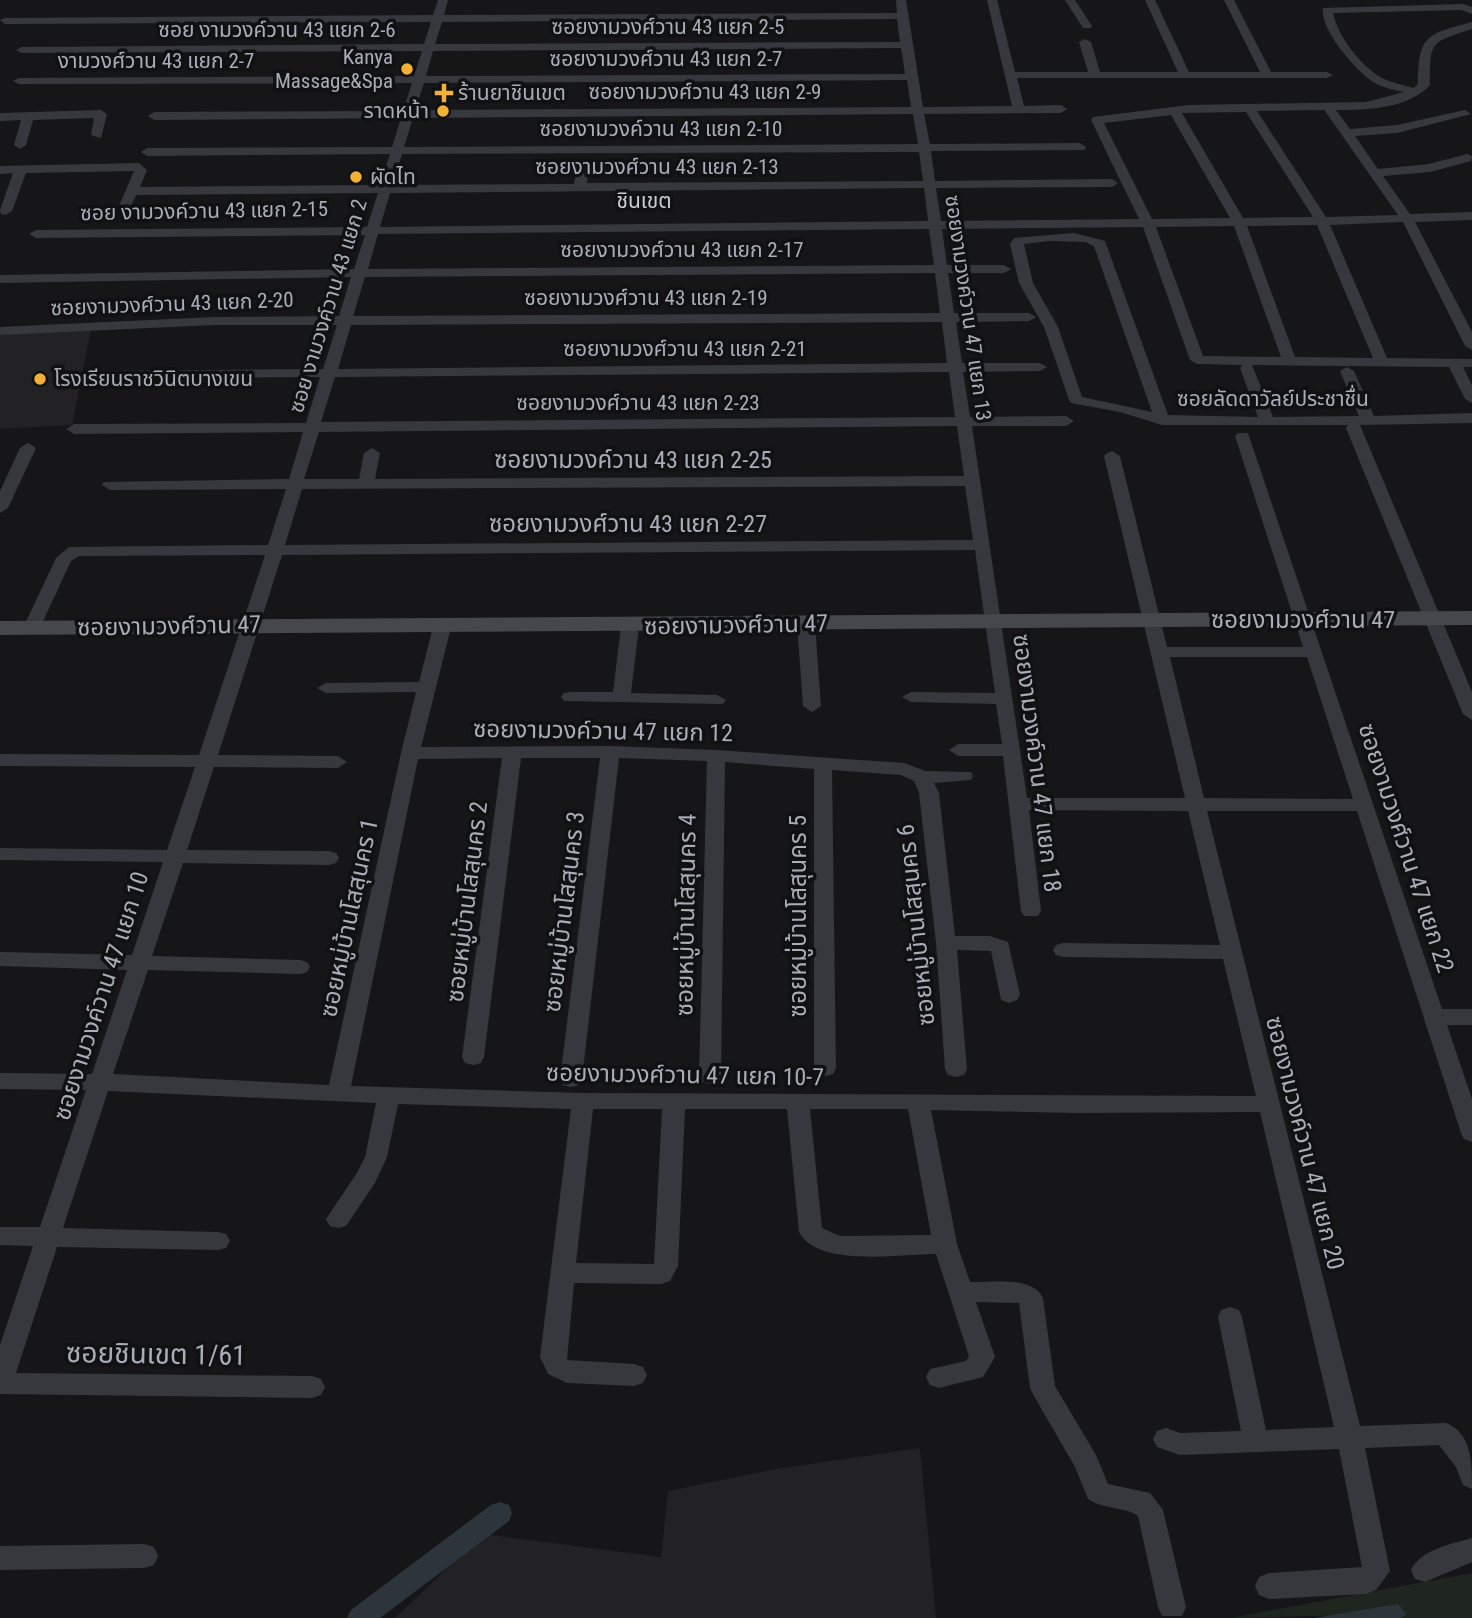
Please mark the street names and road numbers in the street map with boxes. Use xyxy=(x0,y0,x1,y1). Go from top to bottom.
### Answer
street label: ซอยงามวงศ์วาน 43 แยก 2-5 xyxy=(552,15,784,39)
street label: ซอย งามวงค์วาน 43 แยก 2-6 xyxy=(158,18,396,42)
street label: ซอยงามวงศ์วาน 43 แยก 2-7 xyxy=(550,47,782,71)
street label: งามวงศ์วาน 43 แยก 2-7 xyxy=(58,49,254,73)
street label: ซอยงามวงศ์วาน 43 แยก 2-9 xyxy=(589,80,821,104)
street label: ซอยงามวงค์วาน 43 แยก 2-10 xyxy=(539,117,783,141)
street label: ซอยงามวงศ์วาน 43 แยก 2-13 xyxy=(535,155,779,179)
street label: ซอยงามวงค์วาน 47 แยก 13 xyxy=(940,194,996,422)
street label: ซอย งามวงค์วาน 43 แยก 2 xyxy=(284,196,372,416)
street label: ซอย งามวงค์วาน 43 แยก 2-15 xyxy=(80,197,328,225)
street label: ซอยงามวงศ์วาน 43 แยก 2-17 xyxy=(560,238,804,262)
street label: ซอยงามวงศ์วาน 43 แยก 2-19 xyxy=(524,286,768,310)
street label: ซอยงามวงศ์วาน 43 แยก 2-20 xyxy=(50,288,294,320)
street label: ซอยงามวงศ์วาน 43 แยก 2-21 xyxy=(563,337,807,361)
street label: ซอยลัดดาวัลย์ประชาชื่น xyxy=(1177,384,1369,411)
street label: ซอยงามวงศ์วาน 43 แยก 2-23 xyxy=(516,391,760,415)
street label: ซอยงามวงค์วาน 43 แยก 2-25 xyxy=(494,446,772,474)
street label: ซอยงามวงศ์วาน 43 แยก 2-27 xyxy=(489,510,767,538)
street label: ซอยงามวงศ์วาน 47 xyxy=(1211,606,1395,634)
street label: ซอยงามวงศ์วาน 47 xyxy=(644,609,828,641)
street label: ซอยงามวงศ์วาน 47 xyxy=(77,610,261,642)
street label: ซอยงามวงค์วาน 47 แยก 18 xyxy=(1007,632,1067,894)
street label: ซอยงามวงค์วาน 47 แยก 12 xyxy=(473,715,733,747)
street label: ซอยงามวงศ์วาน 47 แยก 22 xyxy=(1352,720,1460,976)
street label: ซอยหมู่บ้านโสสุนคร 2 xyxy=(441,800,494,1004)
street label: ซอยหมู่บ้านโสสุนคร 3 xyxy=(538,810,591,1014)
street label: ซอยหมู่บ้านโสสุนคร 4 xyxy=(670,813,703,1016)
street label: ซอยหมู่บ้านโสสุนคร 5 xyxy=(784,815,813,1017)
street label: ซอยหมู่บ้านโสสุนคร 1 xyxy=(314,816,385,1020)
street label: ซอยหมู่บ้านโสสุนคร 6 xyxy=(892,823,941,1027)
street label: ซอยงามวงค์วาน 47 แยก 10 xyxy=(48,868,154,1124)
street label: ซอยงามวงค์วาน 47 แยก 20 xyxy=(1260,1014,1350,1272)
street label: ซอยงามวงศ์วาน 47 แยก 10-7 xyxy=(546,1059,824,1091)
street label: ซอยชินเขต 1/61 xyxy=(66,1336,246,1372)

